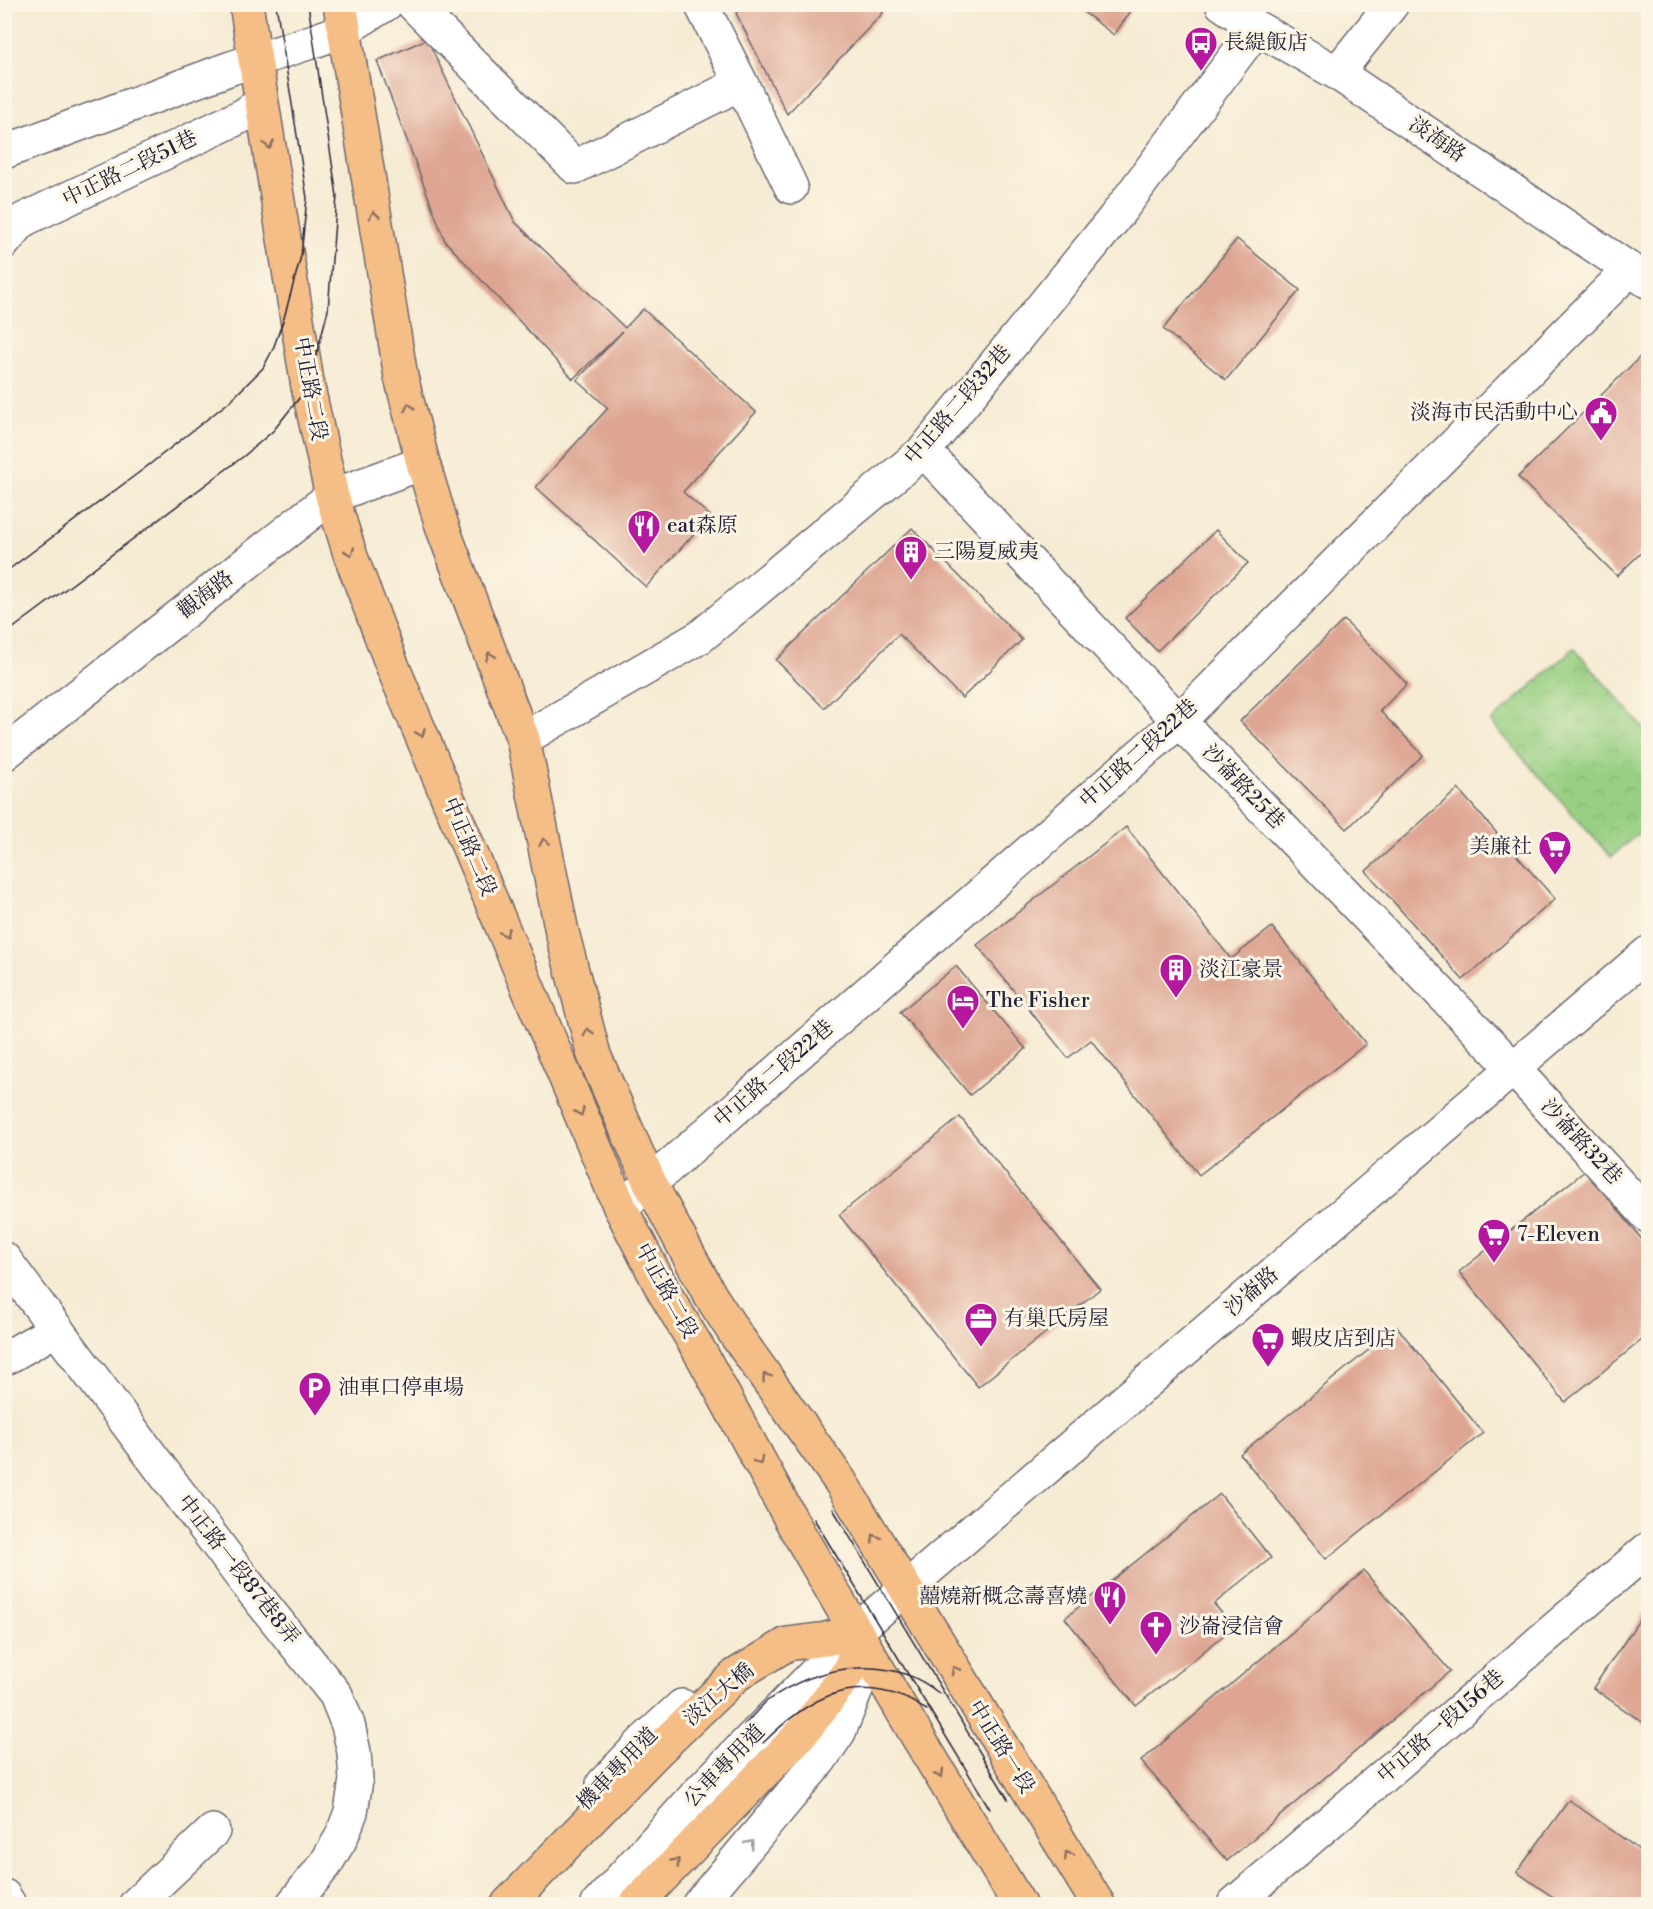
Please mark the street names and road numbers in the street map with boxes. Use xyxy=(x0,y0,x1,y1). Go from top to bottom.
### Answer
street label: 淡海路 xyxy=(1404,112,1470,168)
street label: 中正路二段51巷 xyxy=(58,125,202,213)
street label: 中正路二段 xyxy=(288,335,332,443)
street label: 中正路二段32巷 xyxy=(899,340,1017,470)
street label: 觀海路 xyxy=(173,565,239,625)
street label: 中正路二段22巷 xyxy=(1075,694,1203,814)
street label: 沙崙路25巷 xyxy=(1196,739,1290,835)
street label: 中正路二段 xyxy=(437,794,501,900)
street label: 中正路二段22巷 xyxy=(709,1015,839,1133)
street label: 沙崙路32巷 xyxy=(1535,1094,1627,1190)
street label: 中正路二段 xyxy=(629,1239,703,1343)
street label: 沙崙路 xyxy=(1220,1262,1284,1322)
street label: 中正路一段87巷8弄 xyxy=(171,1490,305,1650)
street label: 淡江大橋 xyxy=(678,1658,760,1732)
street label: 中正路一段156巷 xyxy=(1372,1665,1510,1789)
street label: 中正路一段 xyxy=(962,1696,1040,1798)
street label: 公車專用道 xyxy=(679,1719,771,1813)
street label: 機車專用道 xyxy=(572,1722,664,1816)

